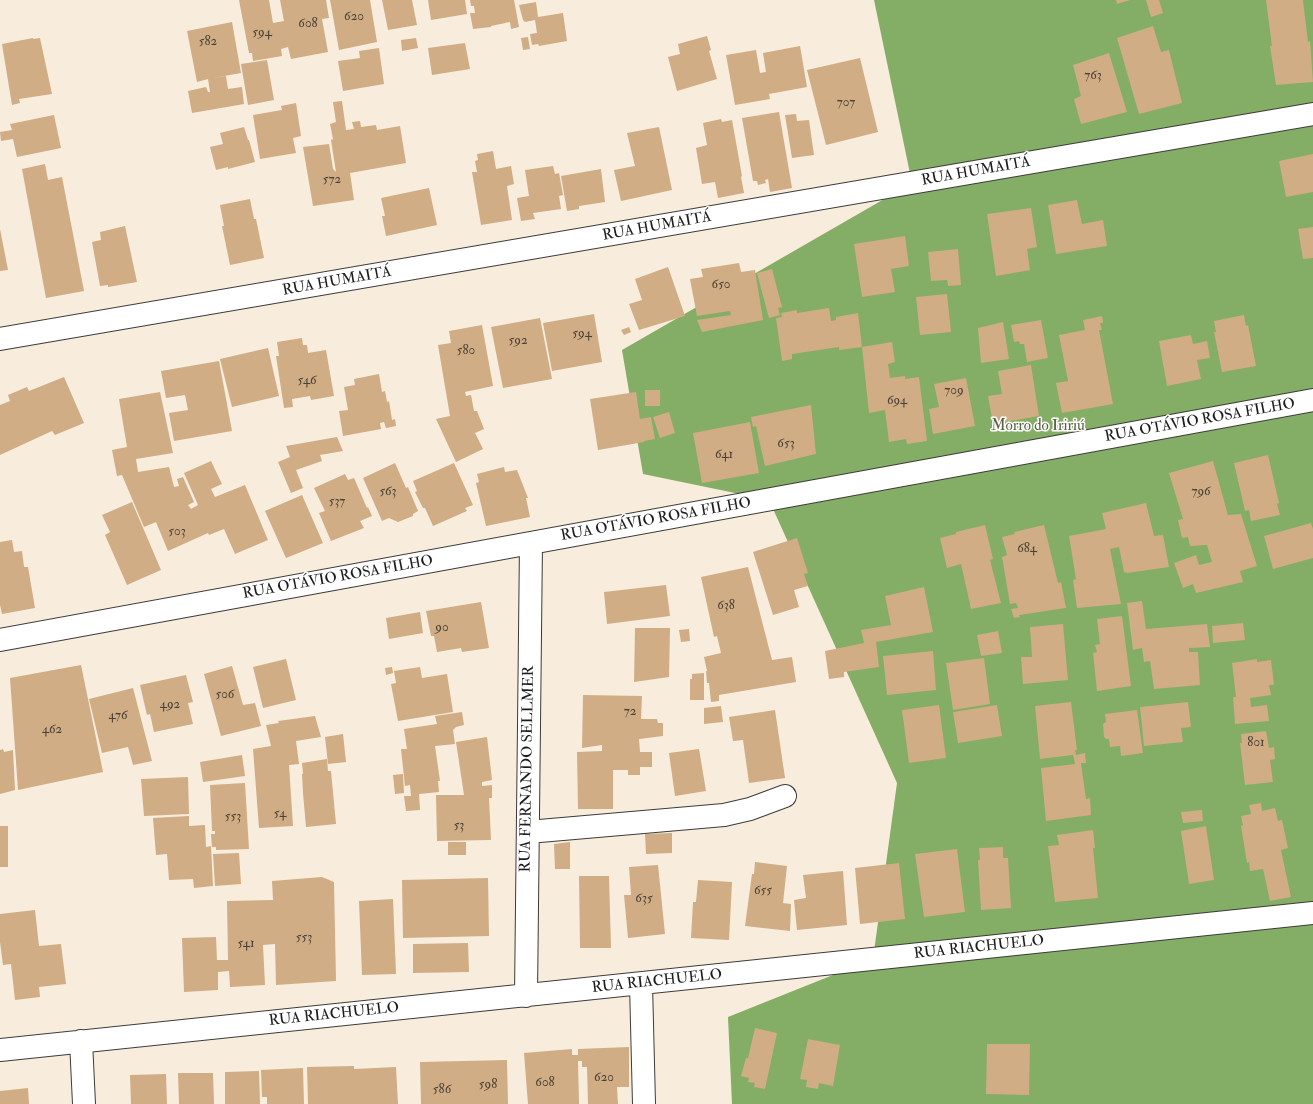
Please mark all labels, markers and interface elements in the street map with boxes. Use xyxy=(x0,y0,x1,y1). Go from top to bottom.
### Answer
house number: 620 xyxy=(344,9,364,25)
house number: 608 xyxy=(298,16,318,32)
house number: 594 xyxy=(252,25,272,41)
house number: 582 xyxy=(199,34,217,50)
house number: 763 xyxy=(1084,68,1102,84)
house number: 707 xyxy=(837,95,855,111)
street label: RUA HUMAITÁ xyxy=(920,154,1032,190)
house number: 572 xyxy=(323,172,341,188)
street label: RUA HUMAITÁ xyxy=(601,209,713,245)
street label: RUA HUMAITÁ xyxy=(281,264,393,300)
house number: 650 xyxy=(712,277,730,293)
house number: 594 xyxy=(572,326,592,342)
house number: 592 xyxy=(509,333,527,349)
house number: 580 xyxy=(457,343,475,359)
house number: 546 xyxy=(298,373,316,389)
house number: 709 xyxy=(944,383,964,399)
house number: 694 xyxy=(887,393,907,409)
street label: RUA OTÁVIO ROSA FILHO xyxy=(1103,395,1297,447)
park label: Morro do Iririú xyxy=(991,418,1085,436)
house number: 653 xyxy=(777,436,795,452)
house number: 641 xyxy=(715,447,733,463)
house number: 563 xyxy=(379,484,397,500)
house number: 796 xyxy=(1191,484,1211,500)
house number: 537 xyxy=(329,494,345,510)
street label: RUA OTÁVIO ROSA FILHO xyxy=(559,494,753,546)
house number: 503 xyxy=(168,524,186,540)
house number: 684 xyxy=(1017,541,1037,557)
street label: RUA OTÁVIO ROSA FILHO xyxy=(241,552,435,604)
house number: 638 xyxy=(717,598,735,614)
house number: 90 xyxy=(435,620,449,636)
street label: RUA FERNANDO SELLMER xyxy=(517,665,539,873)
house number: 506 xyxy=(216,687,234,703)
house number: 492 xyxy=(160,697,180,713)
house number: 72 xyxy=(624,704,636,720)
house number: 476 xyxy=(108,708,128,724)
house number: 462 xyxy=(42,722,62,738)
house number: 801 xyxy=(1247,735,1265,751)
house number: 54 xyxy=(274,806,286,822)
house number: 553 xyxy=(225,809,241,825)
house number: 53 xyxy=(454,818,464,834)
house number: 655 xyxy=(754,883,772,899)
house number: 635 xyxy=(635,891,653,907)
house number: 553 xyxy=(296,930,312,946)
street label: RUA RIACHUELO xyxy=(913,932,1045,964)
house number: 541 xyxy=(237,936,255,952)
street label: RUA RIACHUELO xyxy=(591,966,723,998)
street label: RUA RIACHUELO xyxy=(268,999,400,1031)
house number: 620 xyxy=(594,1070,614,1086)
house number: 608 xyxy=(535,1075,555,1091)
house number: 598 xyxy=(479,1077,497,1093)
house number: 586 xyxy=(433,1082,451,1098)

